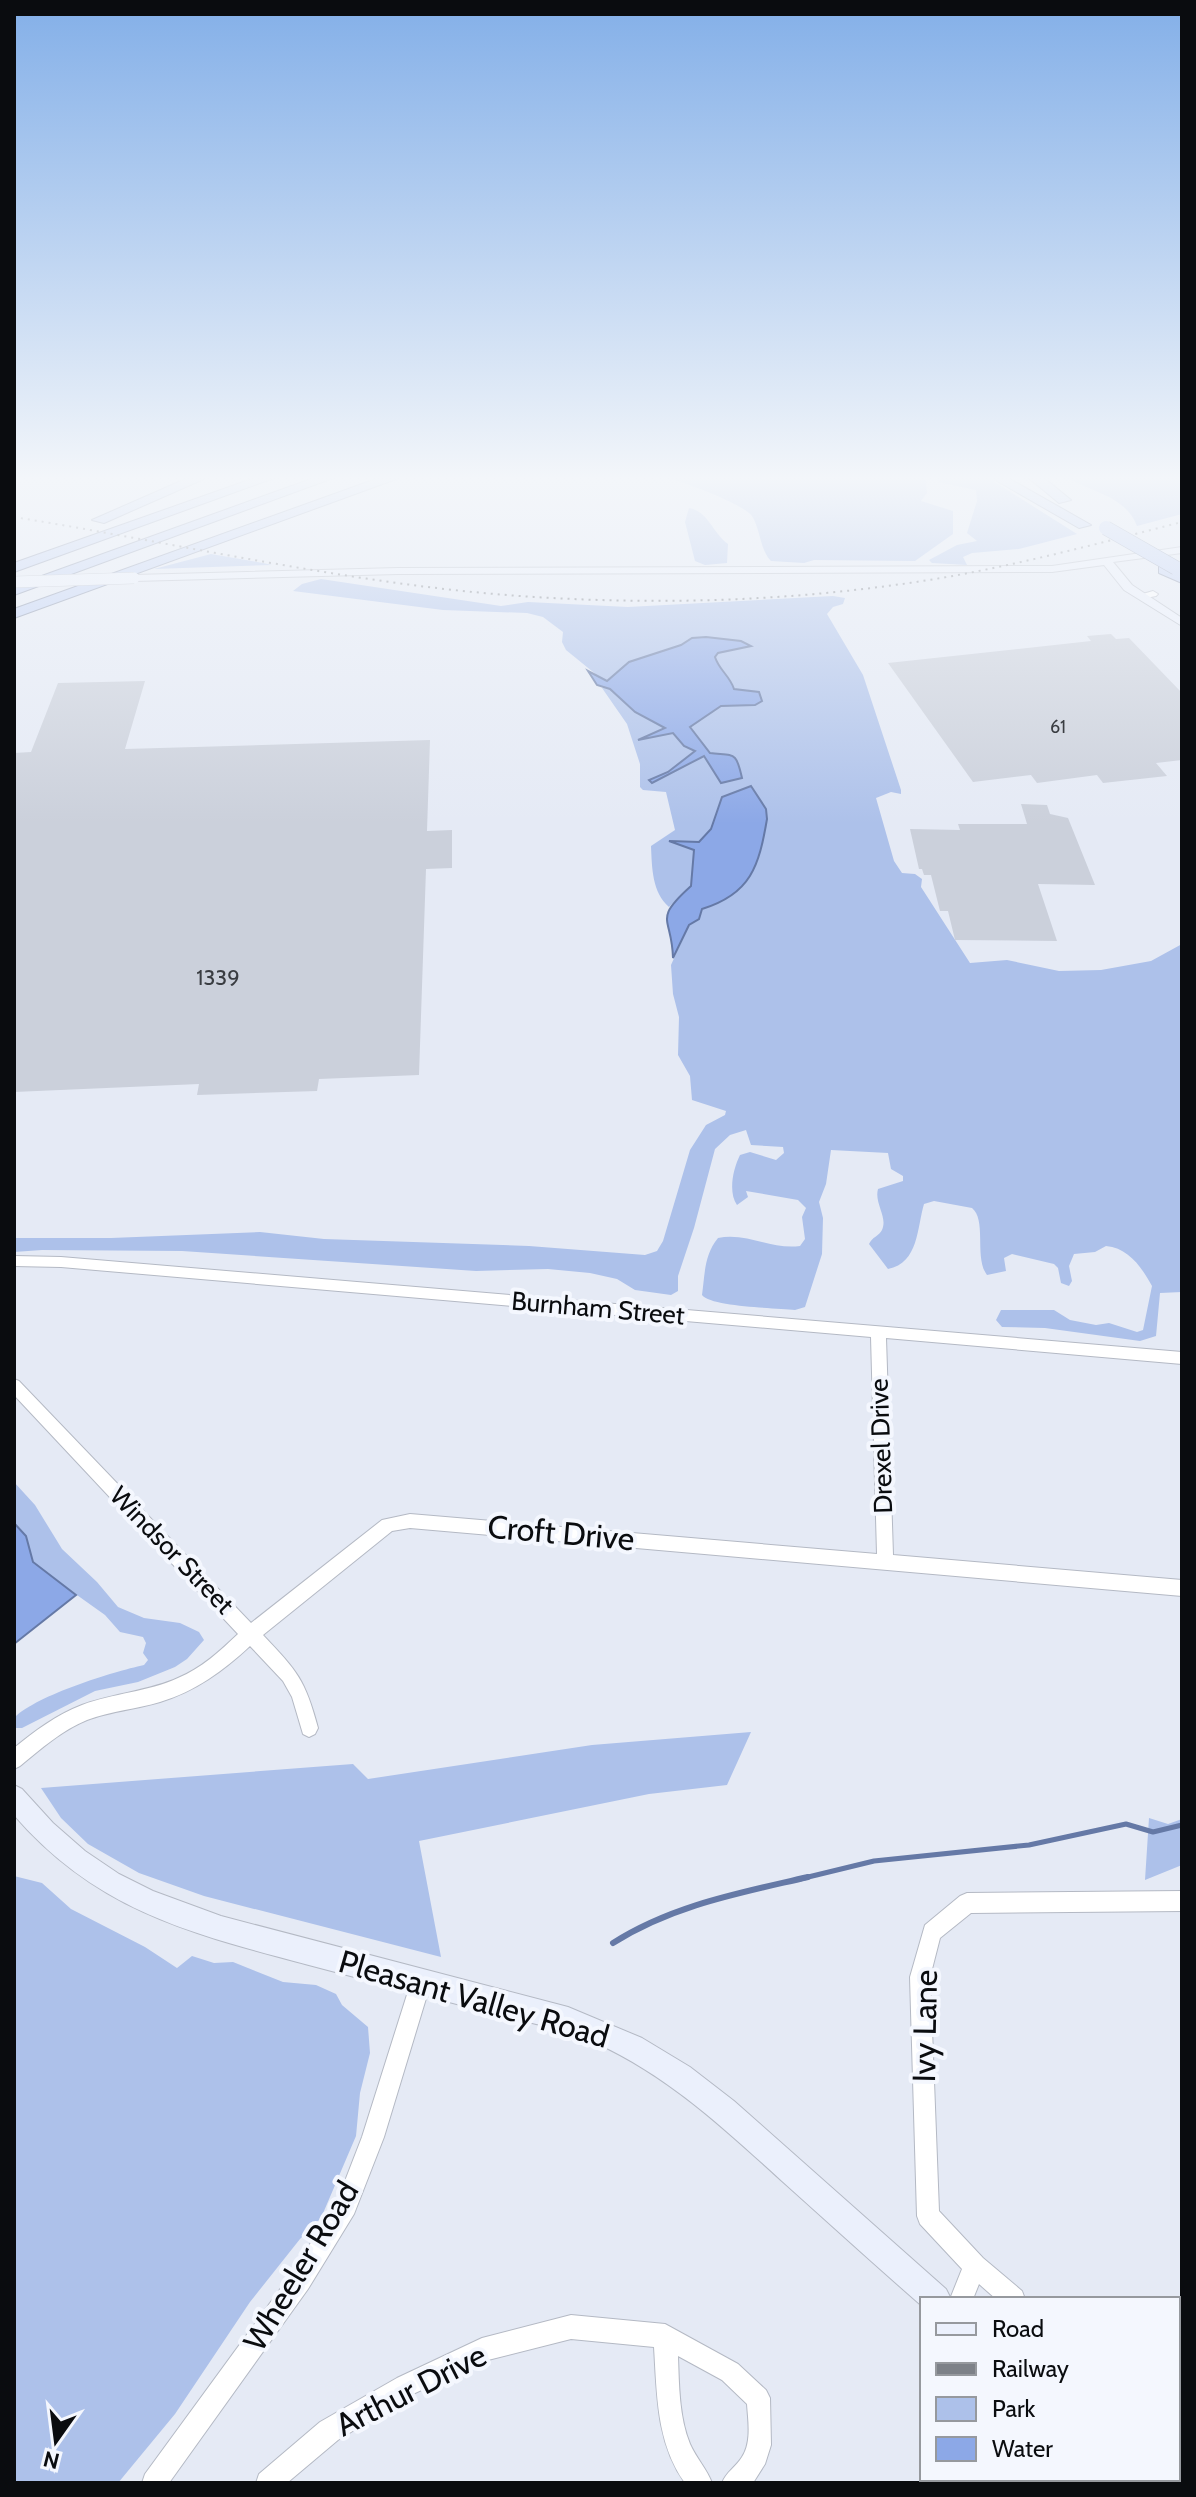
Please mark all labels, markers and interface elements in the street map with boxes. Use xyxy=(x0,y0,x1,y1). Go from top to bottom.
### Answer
house number: 61 xyxy=(1050,716,1066,738)
house number: 1339 xyxy=(196,964,240,991)
street label: Burnham Street xyxy=(510,1284,686,1332)
street label: Drexel Drive xyxy=(863,1378,899,1514)
street label: Windsor Street xyxy=(103,1480,241,1621)
street label: Croft Drive xyxy=(486,1507,636,1558)
street label: Pleasant Valley Road xyxy=(335,1941,614,2056)
street label: Ivy Lane xyxy=(904,1969,945,2083)
street label: Wheeler Road xyxy=(235,2174,366,2358)
legend xyxy=(920,2297,1180,2481)
text: Road xyxy=(992,2314,1044,2343)
street label: Arthur Drive xyxy=(329,2335,493,2444)
text: Railway xyxy=(992,2354,1069,2383)
text: Park xyxy=(992,2394,1035,2423)
north arrow xyxy=(16,2401,96,2481)
text: Water xyxy=(992,2434,1053,2463)
text: N xyxy=(40,2445,62,2475)

